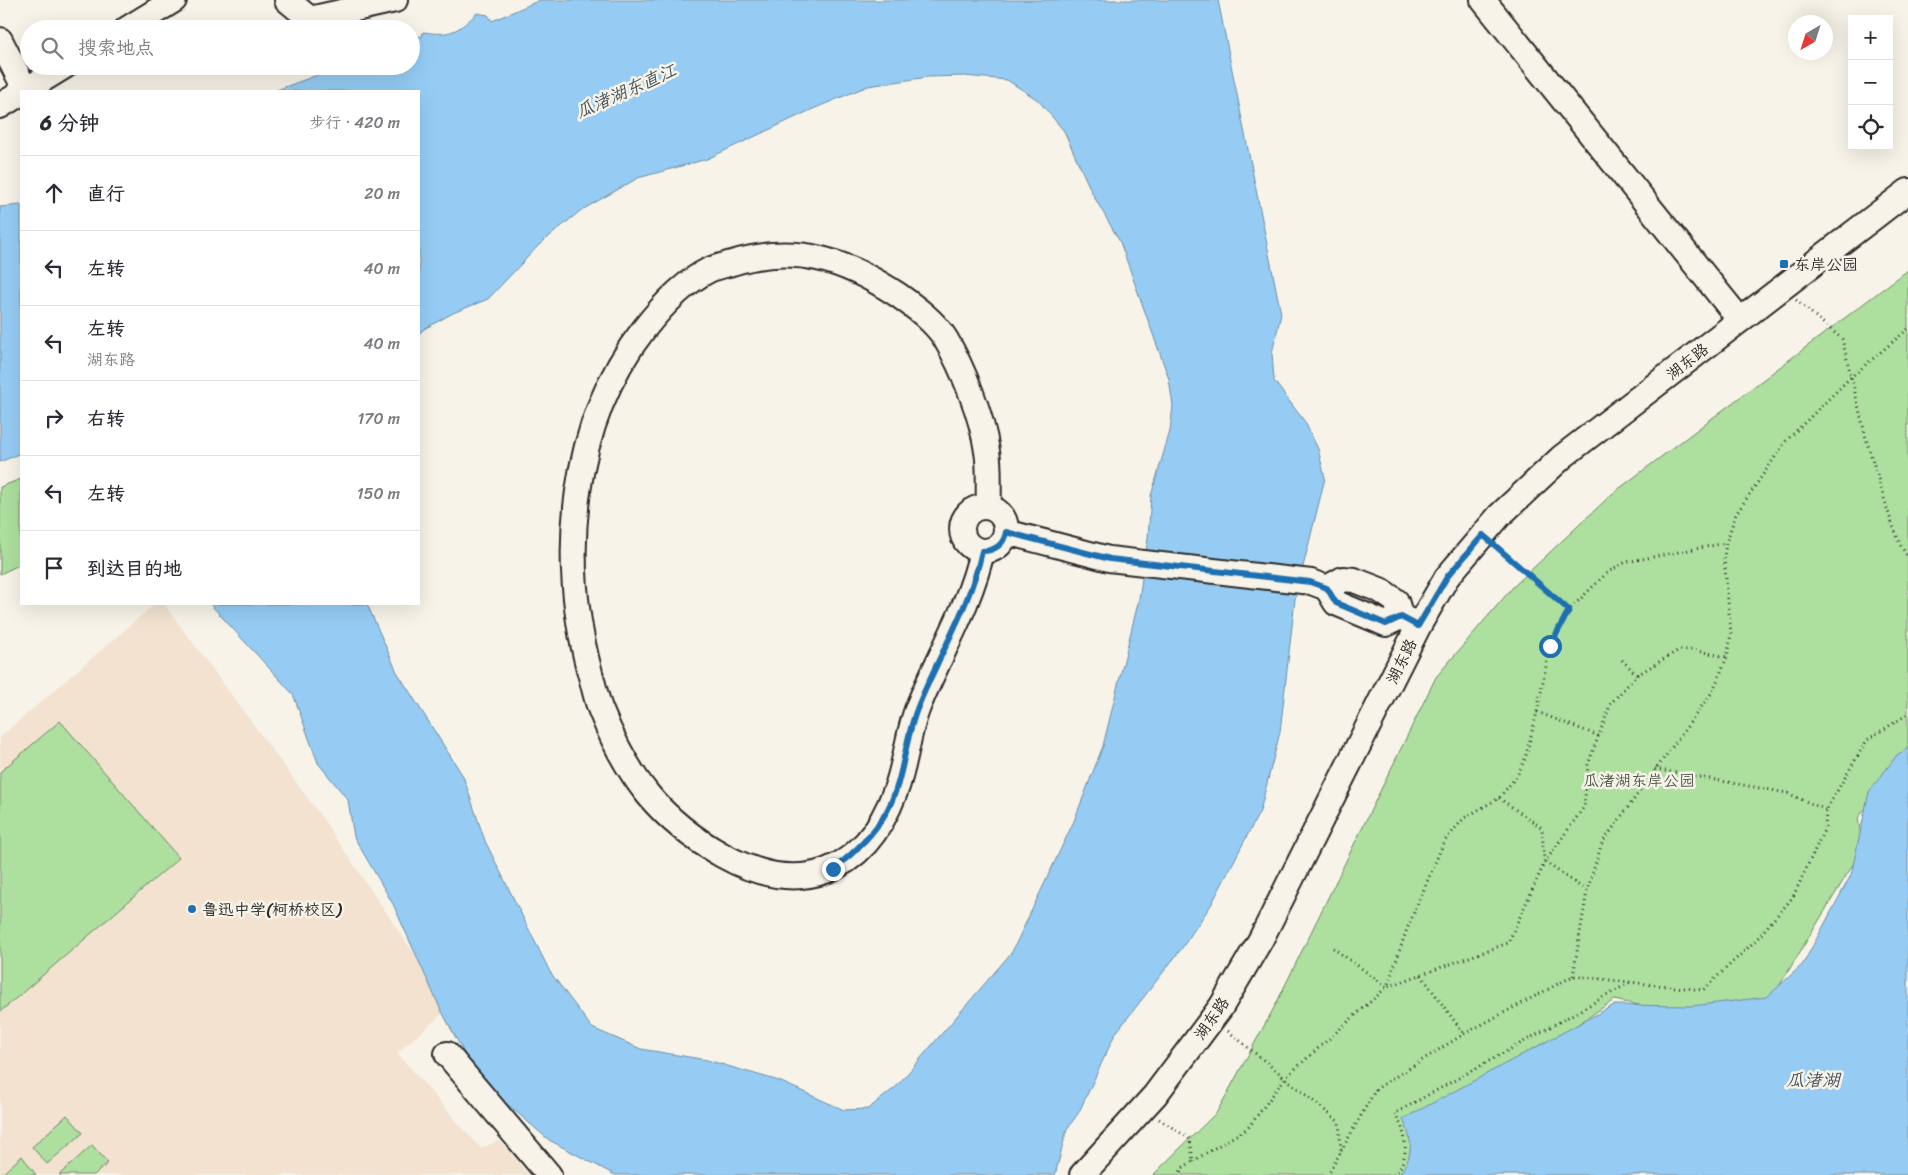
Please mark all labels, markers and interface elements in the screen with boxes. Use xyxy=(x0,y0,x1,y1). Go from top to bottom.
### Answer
north arrow xyxy=(1788,15,1833,60)
map controls xyxy=(1848,15,1893,150)
button: + xyxy=(1848,15,1893,60)
search box xyxy=(20,20,420,75)
text: 搜索地点 xyxy=(78,31,154,64)
icon: search xyxy=(38,34,66,62)
water label: 瓜渚湖东直江 xyxy=(570,54,683,128)
button: − xyxy=(1848,60,1893,105)
text: 6 分钟 xyxy=(40,104,99,142)
button: locate xyxy=(1848,105,1893,150)
text: 步行 · 420 m xyxy=(310,108,400,137)
text: 直行 xyxy=(87,177,125,210)
icon: ahead xyxy=(40,179,68,207)
text: 20 m xyxy=(364,179,400,208)
place label: 东岸公园 xyxy=(1794,250,1858,279)
text: 左转 xyxy=(87,252,125,285)
icon: left xyxy=(40,254,68,282)
text: 40 m xyxy=(363,254,400,283)
marker: 东岸公园 xyxy=(1778,258,1790,270)
text: 左转 xyxy=(87,312,125,345)
icon: left xyxy=(40,329,68,357)
text: 40 m xyxy=(363,329,400,358)
street label: 湖东路 xyxy=(1659,335,1715,388)
text: 湖东路 xyxy=(87,345,135,374)
text: 右转 xyxy=(87,402,125,435)
icon: right xyxy=(40,404,68,432)
text: 170 m xyxy=(357,404,400,433)
text: 左转 xyxy=(87,477,125,510)
icon: left xyxy=(40,479,68,507)
text: 150 m xyxy=(357,479,400,508)
text: 到达目的地 xyxy=(87,552,182,585)
icon: arrive xyxy=(40,554,68,582)
street label: 湖东路 xyxy=(1378,633,1425,689)
route start xyxy=(1539,635,1562,658)
park label: 瓜渚湖东岸公园 xyxy=(1583,766,1695,795)
route end xyxy=(822,858,845,881)
place label: 鲁迅中学(柯桥校区) xyxy=(202,895,343,924)
marker: 鲁迅中学(柯桥校区) xyxy=(186,903,198,915)
street label: 湖东路 xyxy=(1186,990,1237,1046)
water label: 瓜渚湖 xyxy=(1786,1064,1842,1096)

